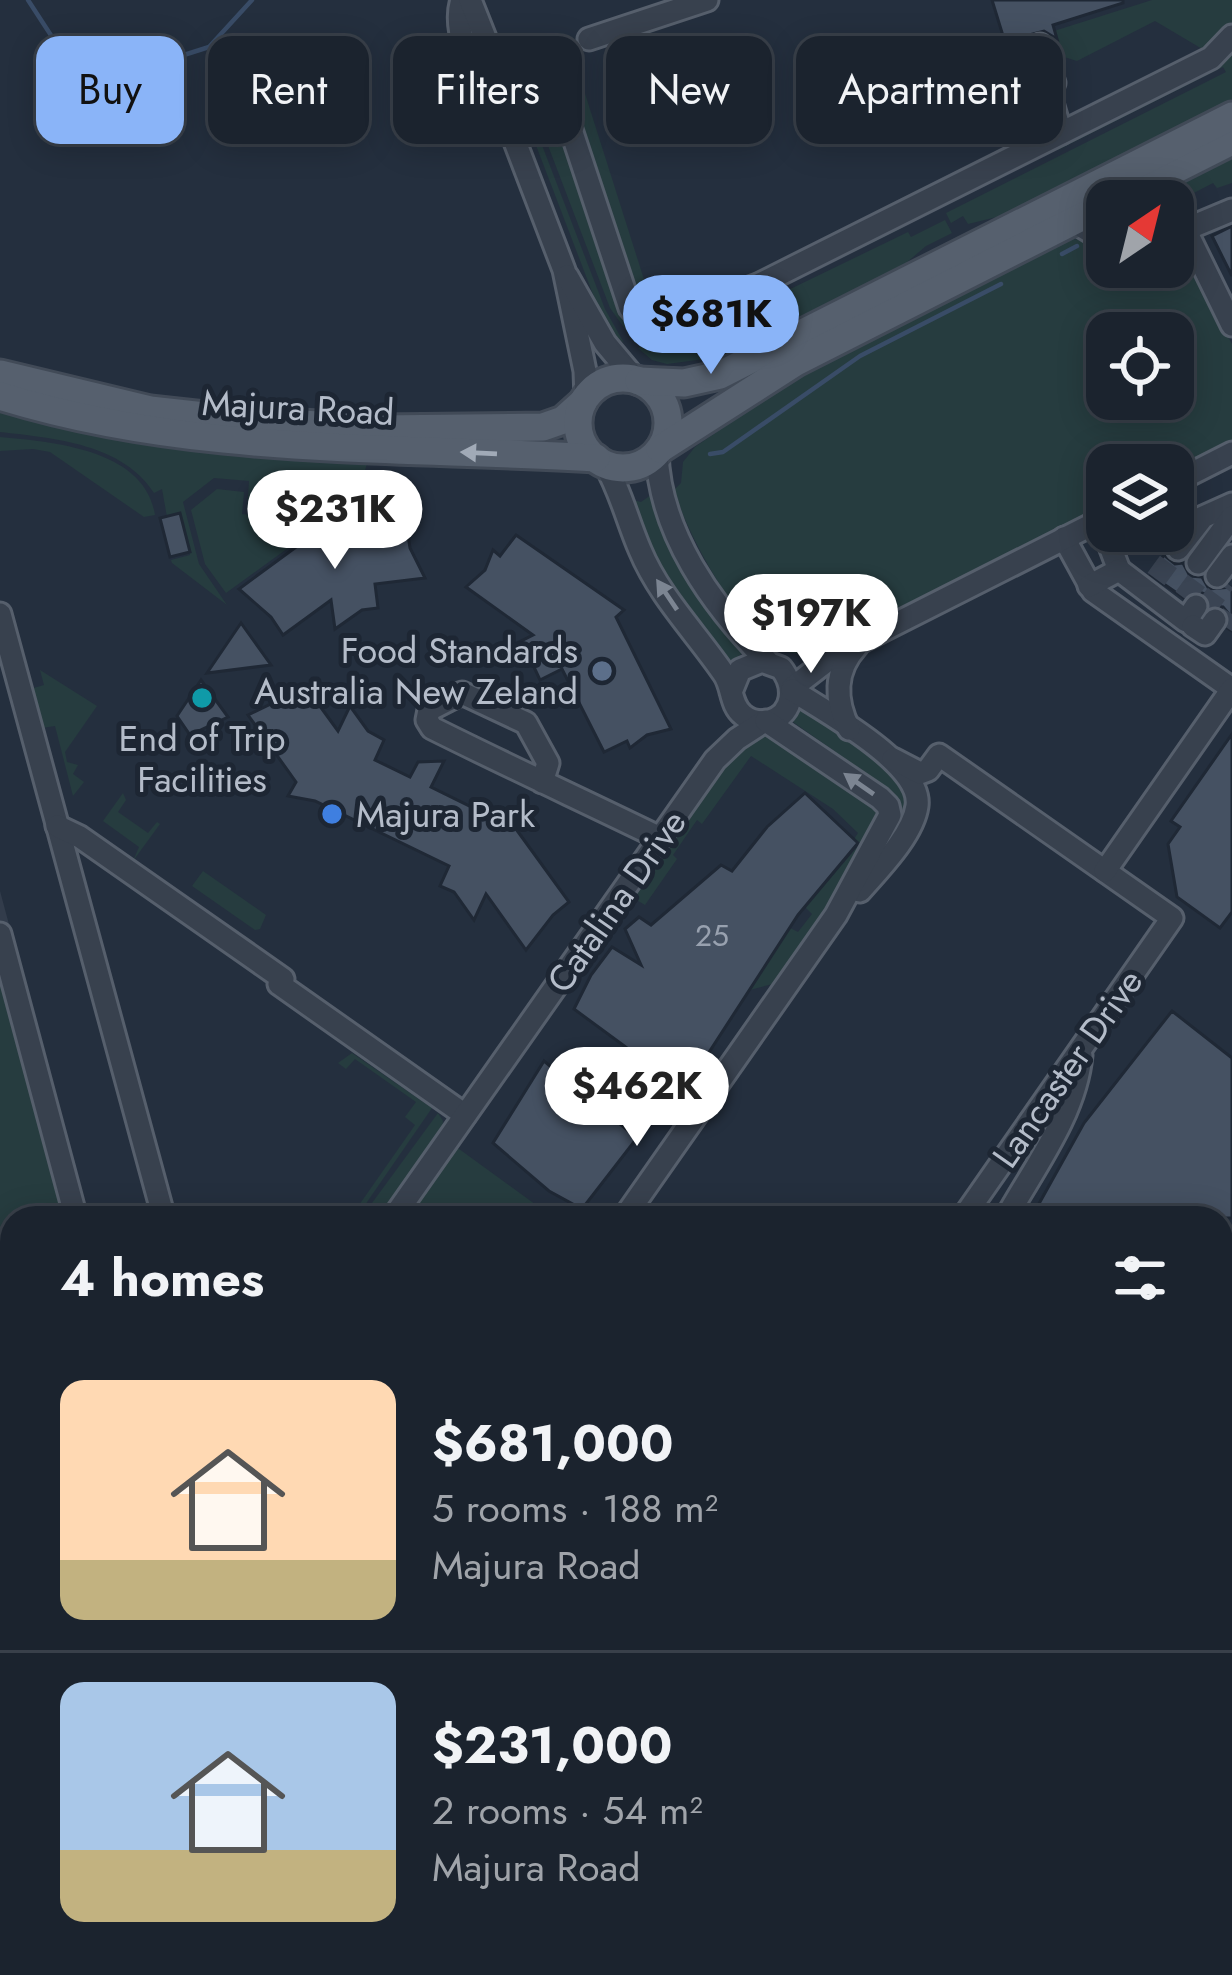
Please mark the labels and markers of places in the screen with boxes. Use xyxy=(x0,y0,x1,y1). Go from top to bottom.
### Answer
pin: $681K xyxy=(627,275,795,377)
pin: $231K xyxy=(251,470,419,572)
pin: $197K xyxy=(727,574,895,676)
place label: Food Standards Australia New Zeland xyxy=(254,624,578,717)
marker: Food Standards Australia New Zeland xyxy=(589,658,615,684)
marker: End of Trip Facilities xyxy=(189,685,215,711)
place label: End of Trip Facilities xyxy=(119,712,285,805)
place label: Majura Park xyxy=(356,788,535,840)
marker: Majura Park xyxy=(319,801,345,827)
pin: $462K xyxy=(553,1047,721,1149)

